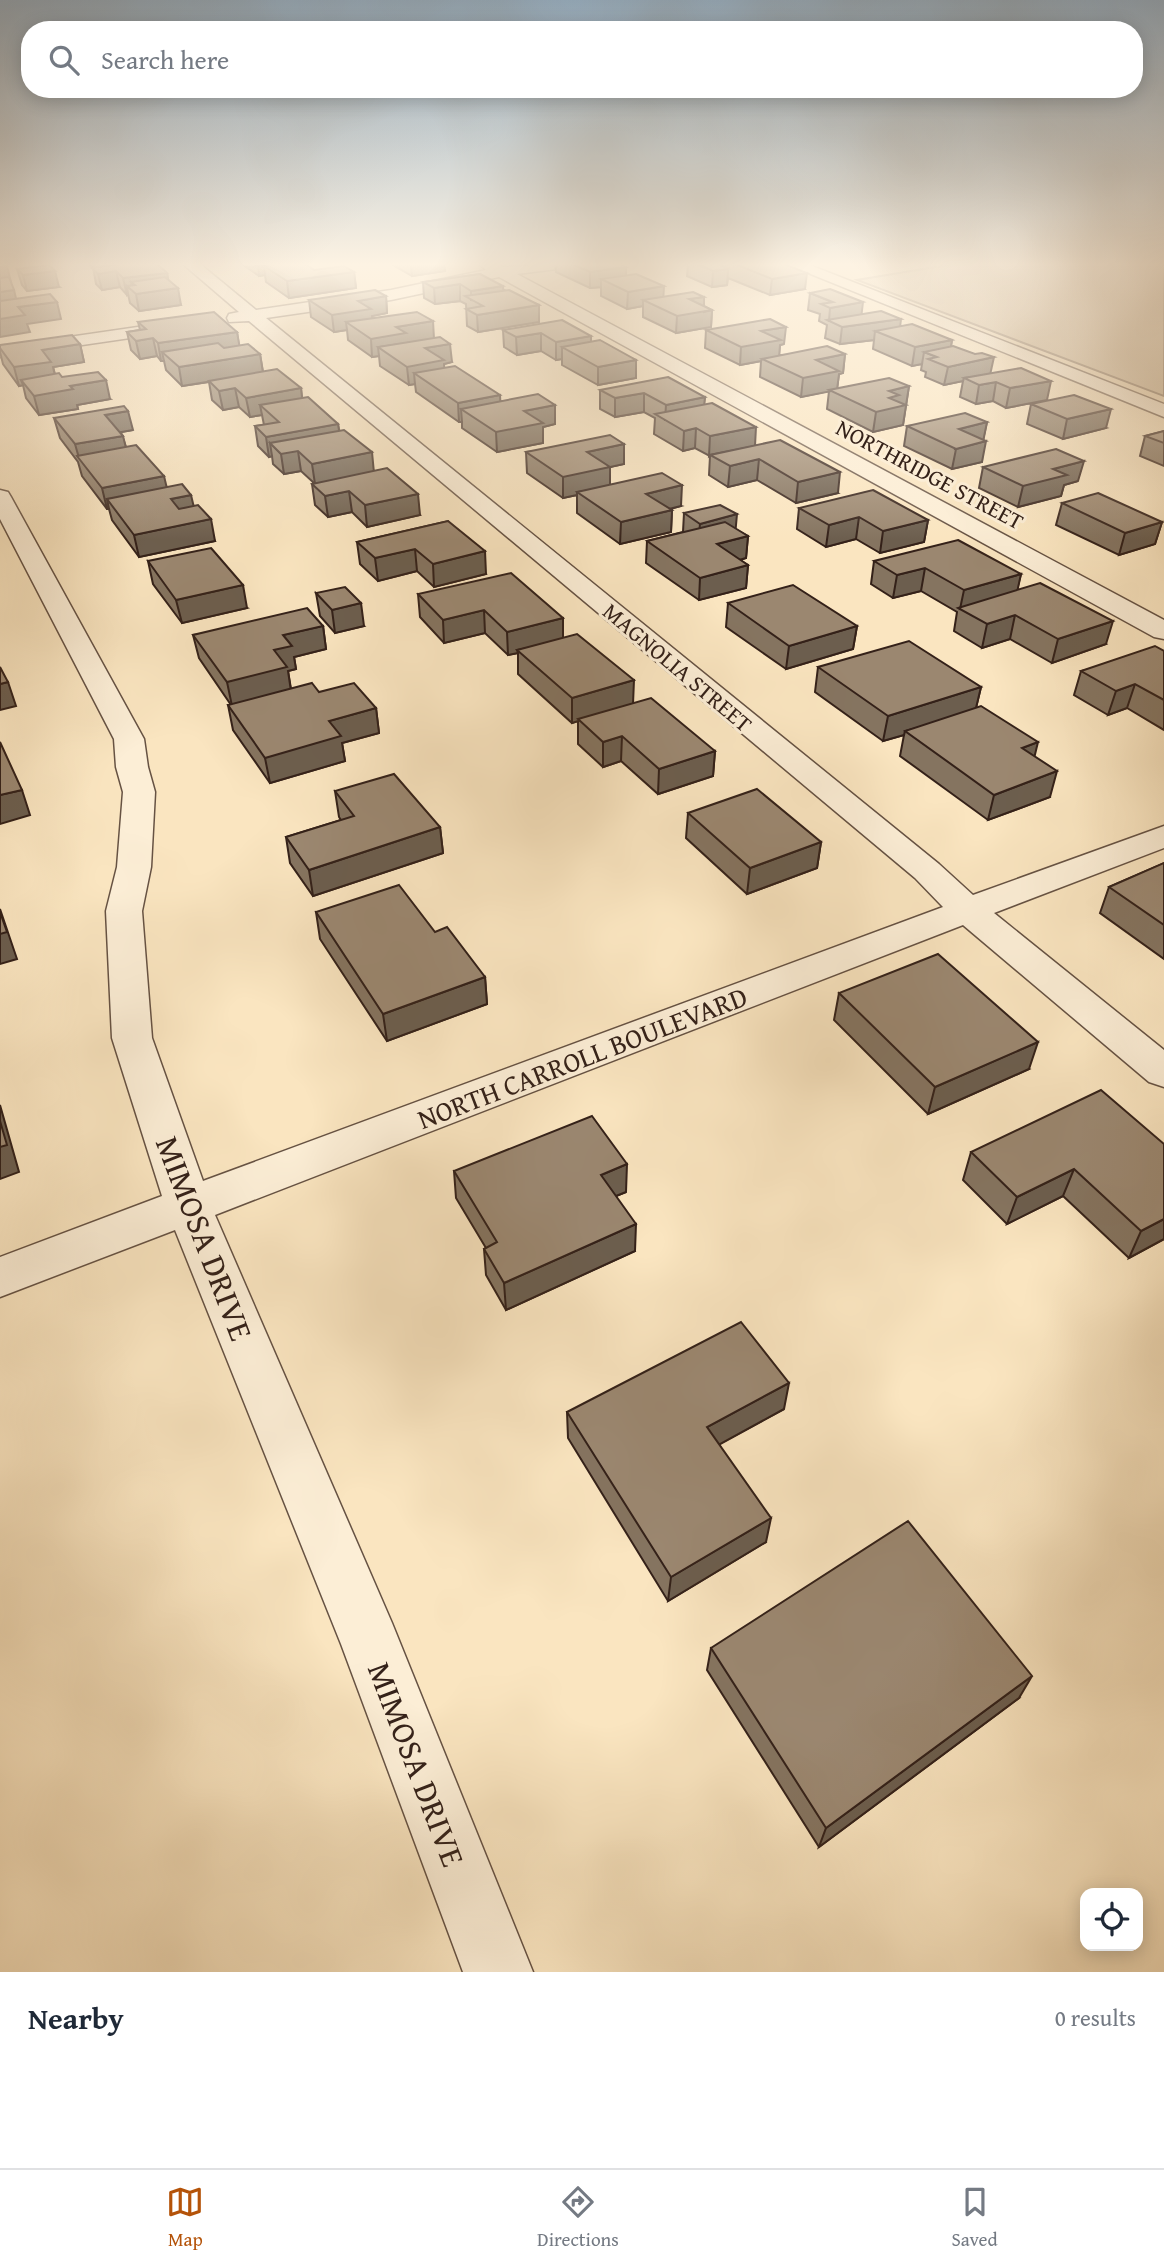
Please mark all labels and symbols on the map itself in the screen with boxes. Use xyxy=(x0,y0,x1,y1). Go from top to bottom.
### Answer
street label: NORTHRIDGE STREET xyxy=(830,411,1030,537)
street label: MAGNOLIA STREET xyxy=(596,595,760,739)
street label: NORTH CARROLL BOULEVARD xyxy=(411,975,753,1139)
street label: MIMOSA DRIVE xyxy=(144,1129,266,1347)
street label: MIMOSA DRIVE xyxy=(356,1655,478,1873)

